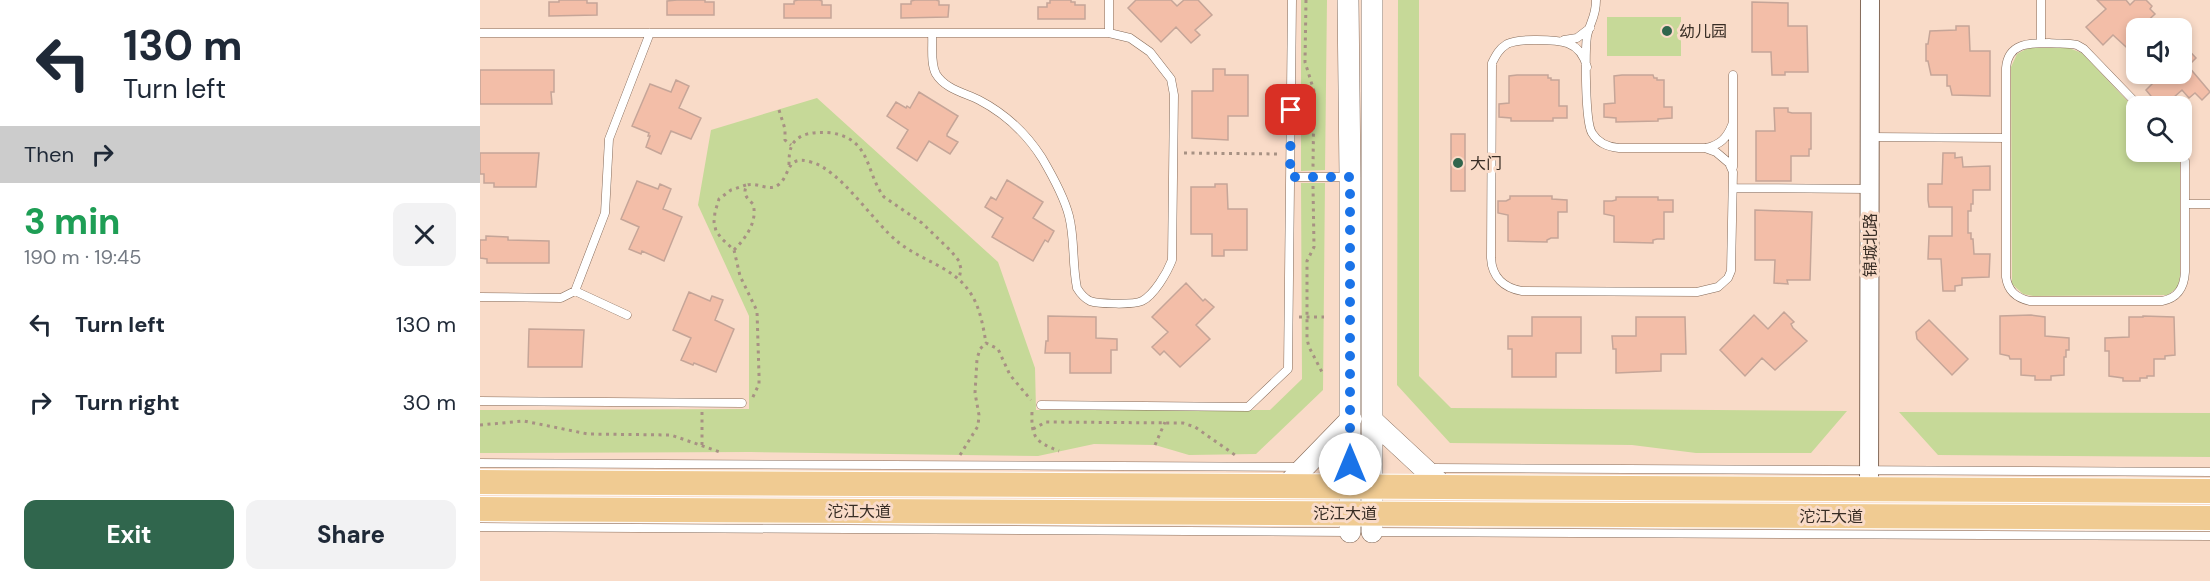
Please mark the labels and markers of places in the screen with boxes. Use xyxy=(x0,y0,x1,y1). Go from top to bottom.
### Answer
place label: 幼儿园 xyxy=(1679,21,1727,42)
marker: 幼儿园 xyxy=(1660,24,1674,38)
pin xyxy=(1265,84,1316,135)
place label: 大门 xyxy=(1470,153,1502,174)
marker: 大门 xyxy=(1451,156,1465,170)

